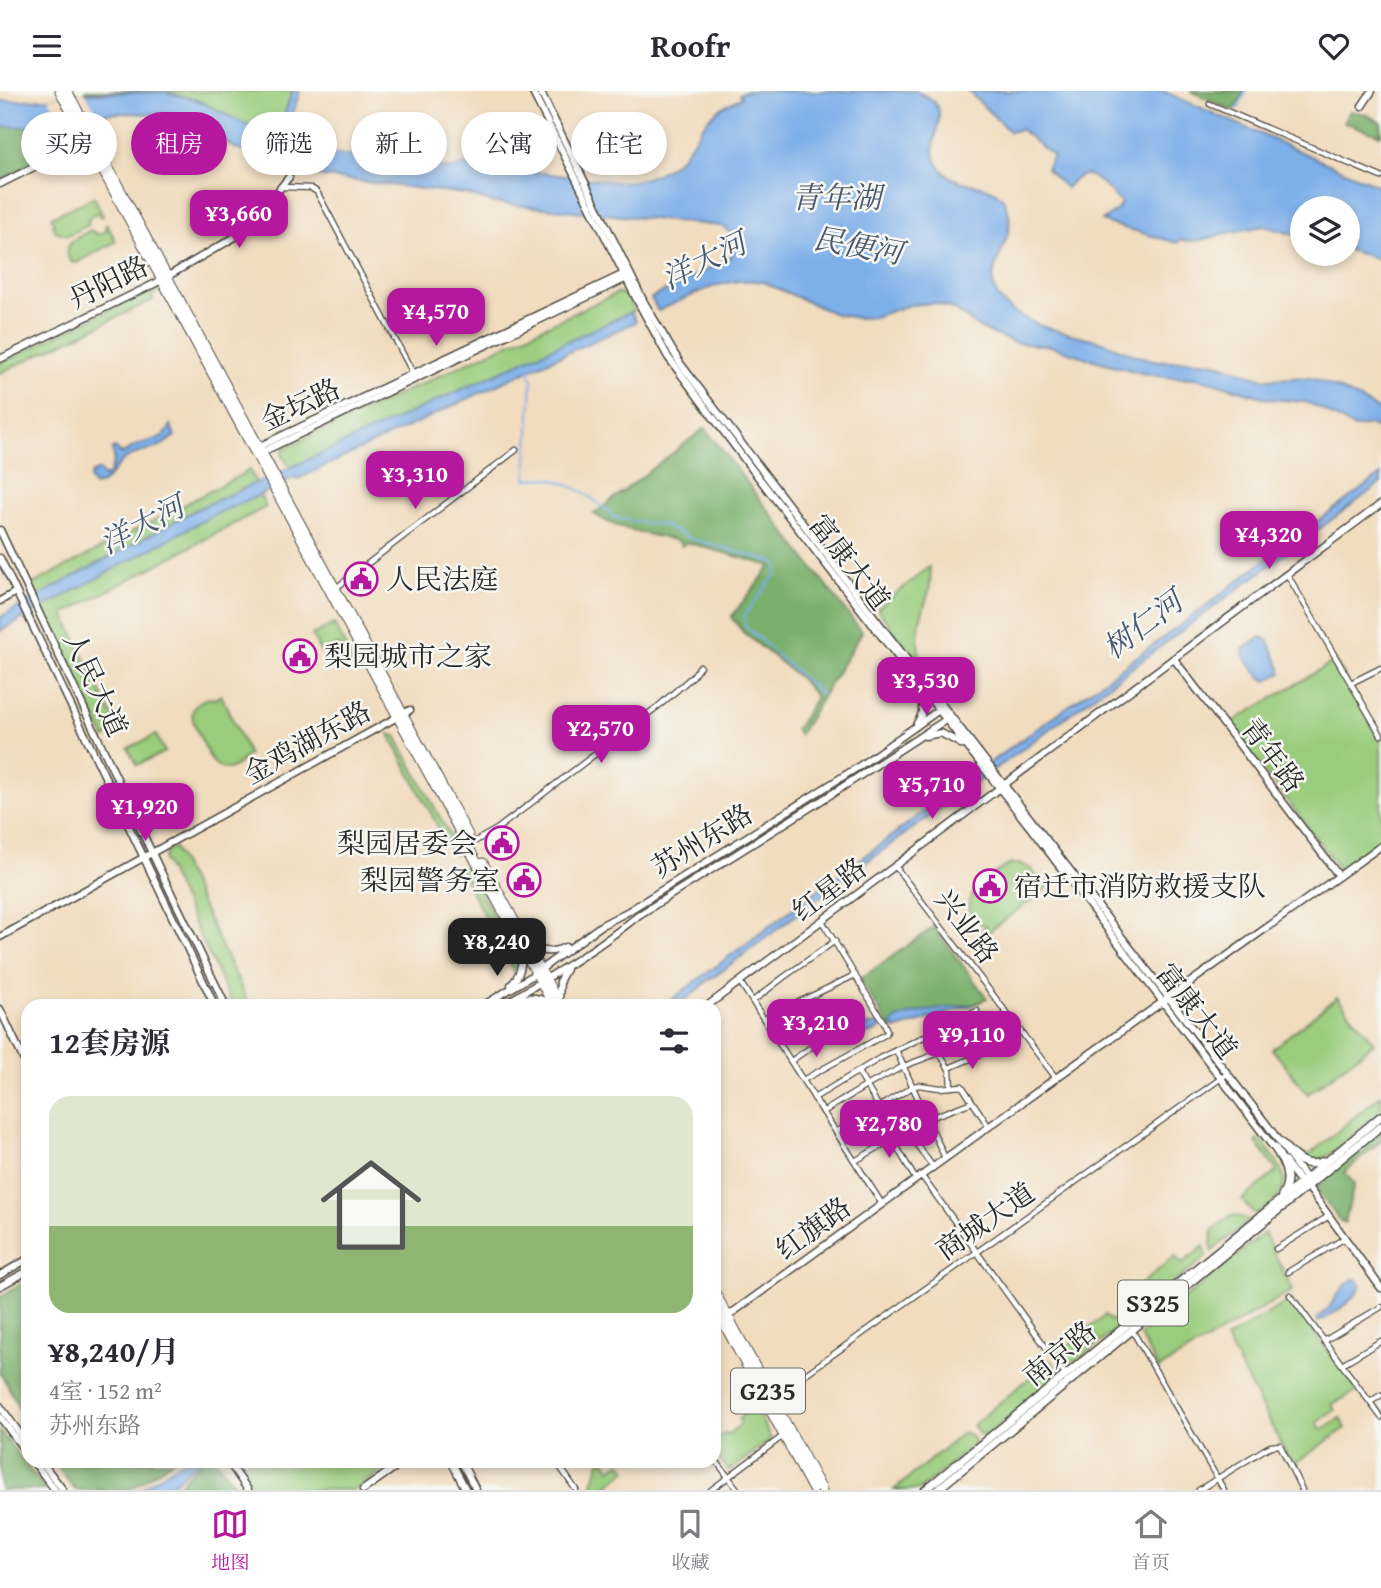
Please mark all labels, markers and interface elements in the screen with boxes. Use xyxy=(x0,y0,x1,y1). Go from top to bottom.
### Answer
text: Roofr xyxy=(651,22,730,69)
icon: menu xyxy=(28,27,66,65)
icon: heart xyxy=(1315,27,1353,65)
chip: 买房 xyxy=(21,112,117,175)
chip: 租房 xyxy=(131,112,227,175)
chip: 筛选 xyxy=(241,112,337,175)
chip: 新上 xyxy=(351,112,447,175)
chip: 公寓 xyxy=(461,112,557,175)
chip: 住宅 xyxy=(571,112,667,175)
water label: 青年湖 xyxy=(791,175,886,219)
pin: ¥3,660 xyxy=(182,191,296,250)
text: ¥3,660 xyxy=(206,196,272,229)
map controls xyxy=(1290,196,1360,266)
button: layers xyxy=(1290,196,1360,266)
water label: 民便河 xyxy=(810,216,911,275)
water label: 洋大河 xyxy=(653,218,758,300)
street label: 丹阳路 xyxy=(61,245,155,318)
pin: ¥4,570 xyxy=(379,289,493,348)
text: ¥4,570 xyxy=(403,294,469,327)
street label: 金坛路 xyxy=(253,367,347,440)
pin: ¥3,310 xyxy=(358,451,472,511)
text: ¥3,310 xyxy=(382,457,448,490)
water label: 洋大河 xyxy=(91,482,196,564)
street label: 富康大道 xyxy=(800,505,901,618)
pin: ¥4,320 xyxy=(1212,511,1326,571)
text: ¥4,320 xyxy=(1236,517,1302,550)
place label: 人民法庭 xyxy=(386,558,498,599)
public building icon: 人民法庭 xyxy=(342,560,380,598)
water label: 树仁河 xyxy=(1093,577,1196,669)
street label: 人民大道 xyxy=(54,624,139,743)
place label: 梨园城市之家 xyxy=(324,635,492,676)
public building icon: 梨园城市之家 xyxy=(281,637,319,675)
pin: ¥3,530 xyxy=(869,657,983,717)
text: ¥3,530 xyxy=(893,663,959,696)
street label: 金鸡湖东路 xyxy=(236,690,378,793)
pin: ¥2,570 xyxy=(544,705,658,765)
street label: 青年路 xyxy=(1232,709,1315,801)
text: ¥2,570 xyxy=(568,711,634,744)
pin: ¥5,710 xyxy=(875,761,989,821)
text: ¥5,710 xyxy=(899,767,965,800)
pin: ¥1,920 xyxy=(88,783,202,843)
text: ¥1,920 xyxy=(112,789,178,822)
street label: 苏州东路 xyxy=(643,793,760,887)
place label: 梨园居委会 xyxy=(337,822,477,863)
public building icon: 梨园居委会 xyxy=(483,824,521,862)
street label: 红星路 xyxy=(783,847,875,930)
place label: 梨园警务室 xyxy=(360,859,500,900)
public building icon: 梨园警务室 xyxy=(505,861,543,899)
place label: 宿迁市消防救援支队 xyxy=(1014,865,1266,906)
public building icon: 宿迁市消防救援支队 xyxy=(971,867,1009,905)
street label: 兴业路 xyxy=(926,880,1009,972)
pin: ¥8,240 xyxy=(440,919,554,978)
text: ¥8,240 xyxy=(464,924,530,957)
street label: 富康大道 xyxy=(1147,954,1248,1067)
pin: ¥3,210 xyxy=(759,999,873,1059)
text: ¥3,210 xyxy=(783,1005,849,1038)
pin: ¥9,110 xyxy=(915,1011,1029,1071)
text: ¥9,110 xyxy=(939,1017,1005,1050)
text: 12套房源 xyxy=(49,1020,170,1064)
icon: filters xyxy=(655,1022,693,1060)
pin: ¥2,780 xyxy=(832,1101,946,1160)
text: ¥2,780 xyxy=(856,1106,922,1139)
icon: home xyxy=(308,1142,434,1268)
street label: 商城大道 xyxy=(927,1172,1042,1270)
street label: 红旗路 xyxy=(767,1186,859,1269)
road number: S325 xyxy=(1118,1281,1188,1325)
street label: 南京路 xyxy=(1013,1310,1104,1395)
text: ¥8,240/月 xyxy=(49,1329,180,1373)
road number: G235 xyxy=(731,1369,805,1413)
text: 4室 · 152 m² xyxy=(49,1374,162,1407)
text: 苏州东路 xyxy=(49,1408,141,1441)
tab: 地图 xyxy=(211,1505,249,1576)
tab: 收藏 xyxy=(671,1505,710,1576)
tab: 首页 xyxy=(1132,1505,1170,1576)

